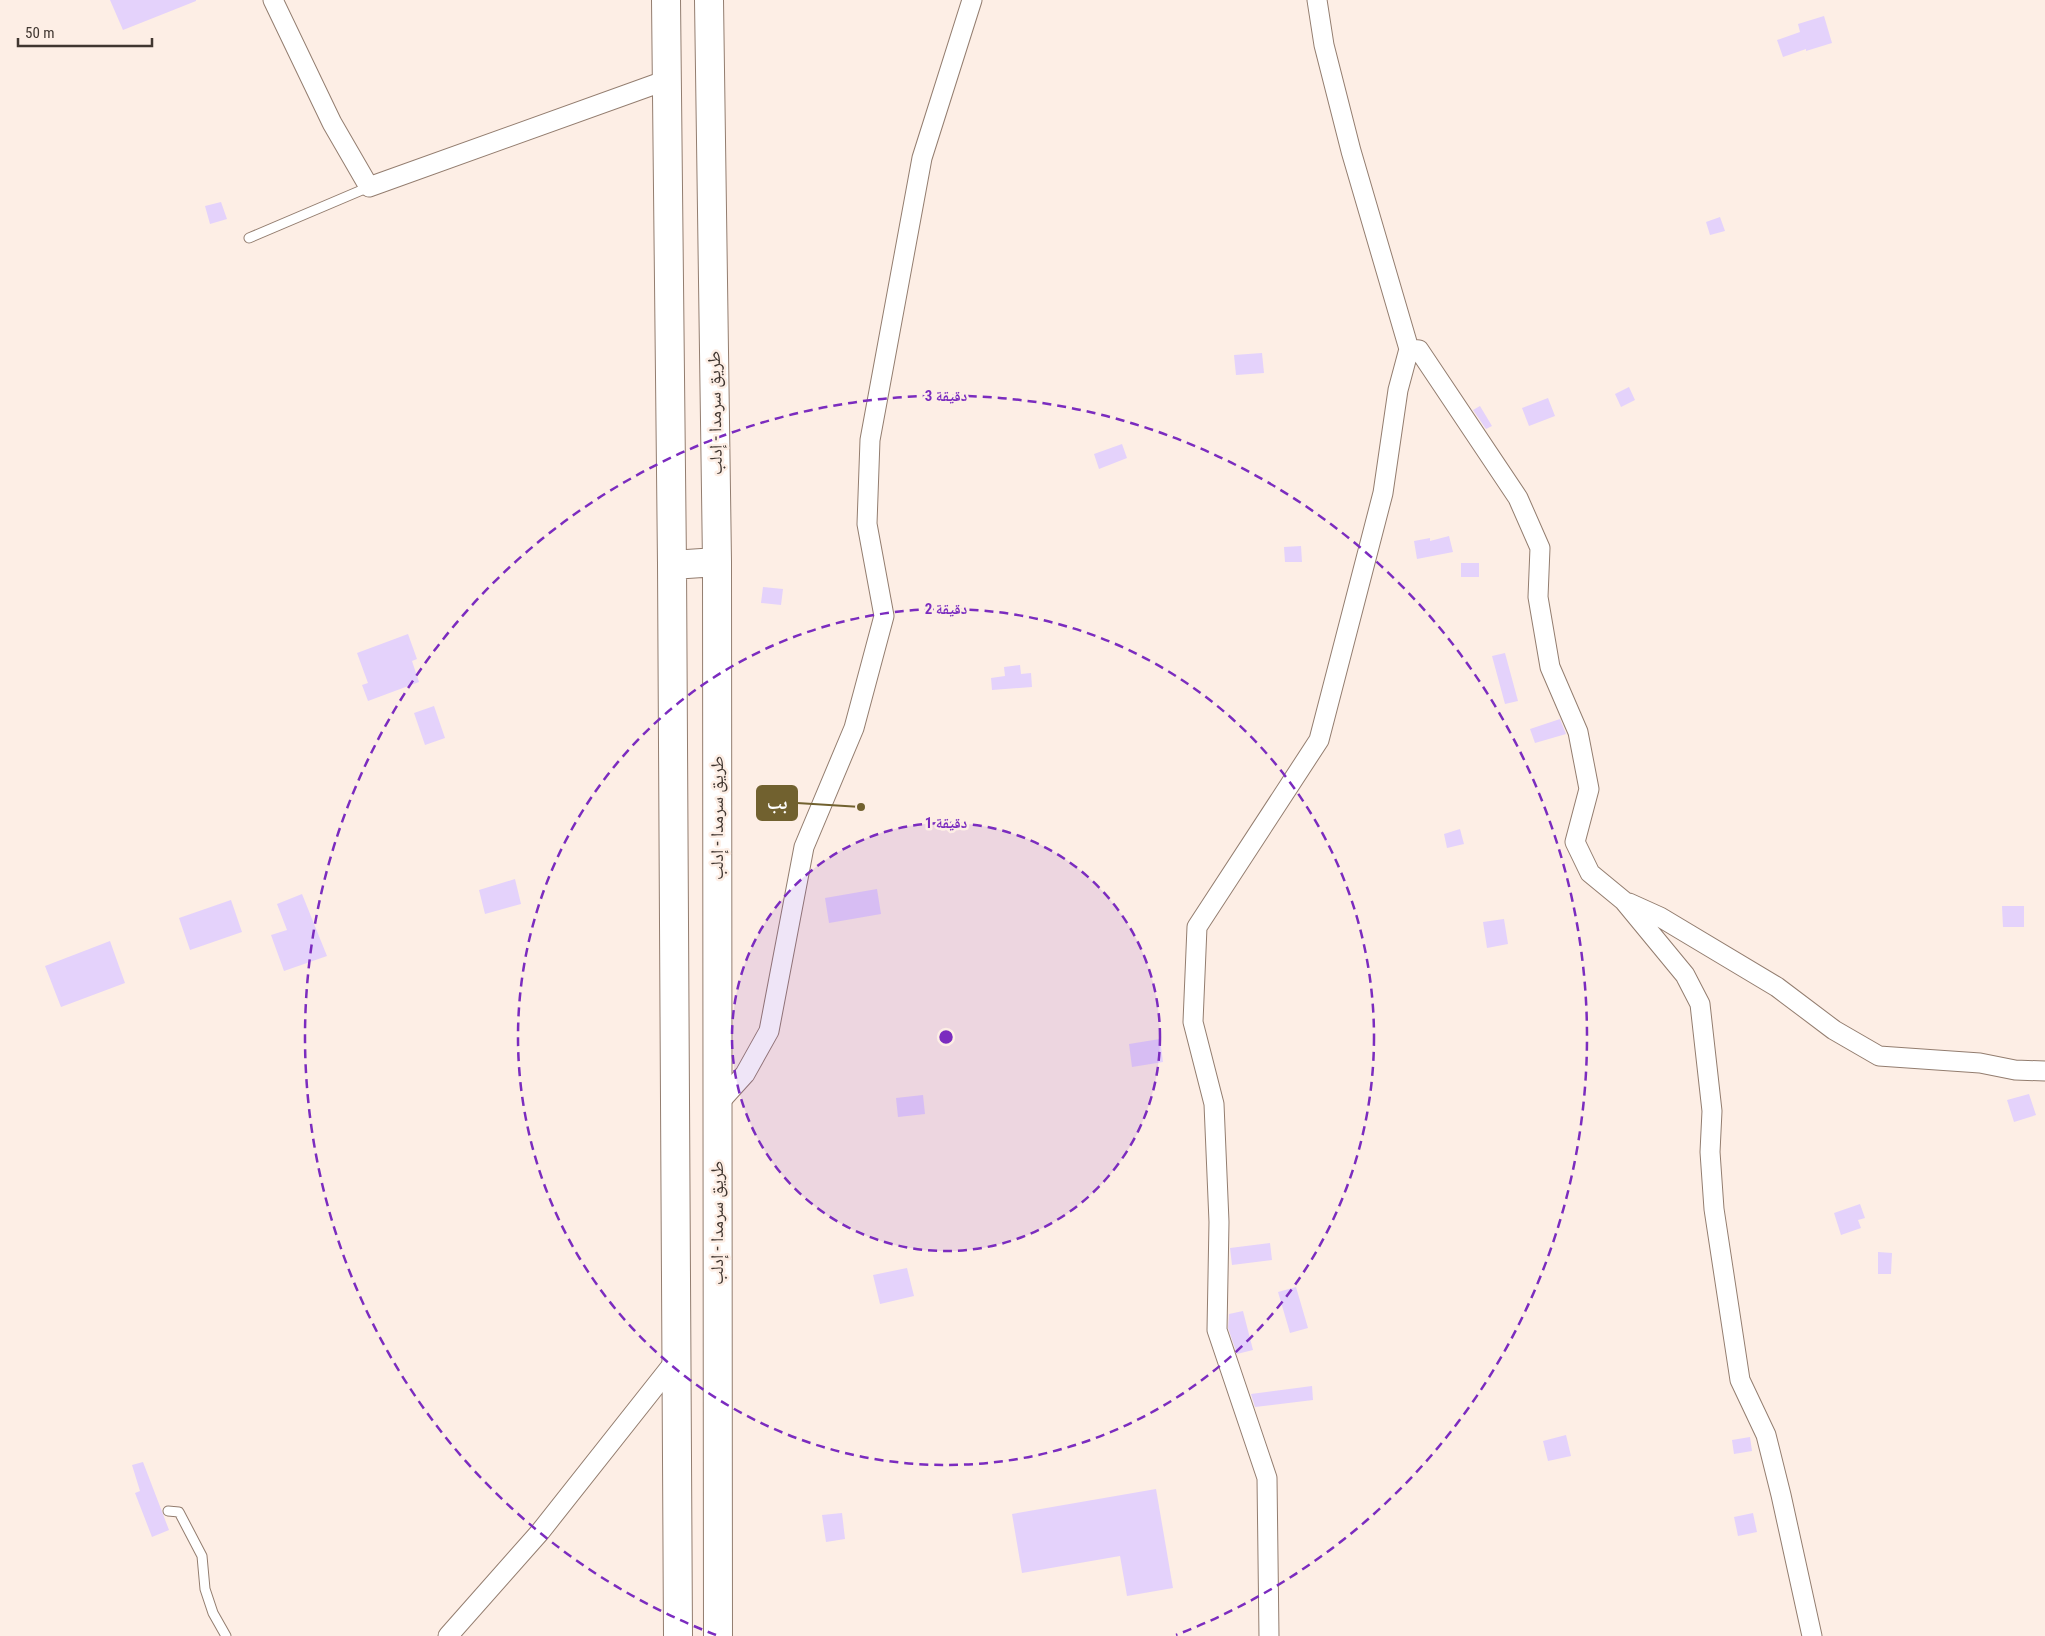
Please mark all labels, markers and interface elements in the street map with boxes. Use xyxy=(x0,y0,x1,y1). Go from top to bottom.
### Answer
scale bar xyxy=(18,15,151,47)
text: 50 m xyxy=(25,24,55,42)
street label: طريق سرمدا - إدلب xyxy=(703,351,728,475)
text: 3 دقيقة xyxy=(925,387,967,405)
text: 2 دقيقة xyxy=(925,600,967,618)
street label: طريق سرمدا - إدلب xyxy=(706,756,729,880)
callout: بب xyxy=(757,786,797,820)
text: بب xyxy=(767,791,787,814)
text: 1 دقيقة xyxy=(925,814,967,832)
centre of rings xyxy=(937,1028,955,1046)
street label: طريق سرمدا - إدلب xyxy=(706,1161,729,1285)

